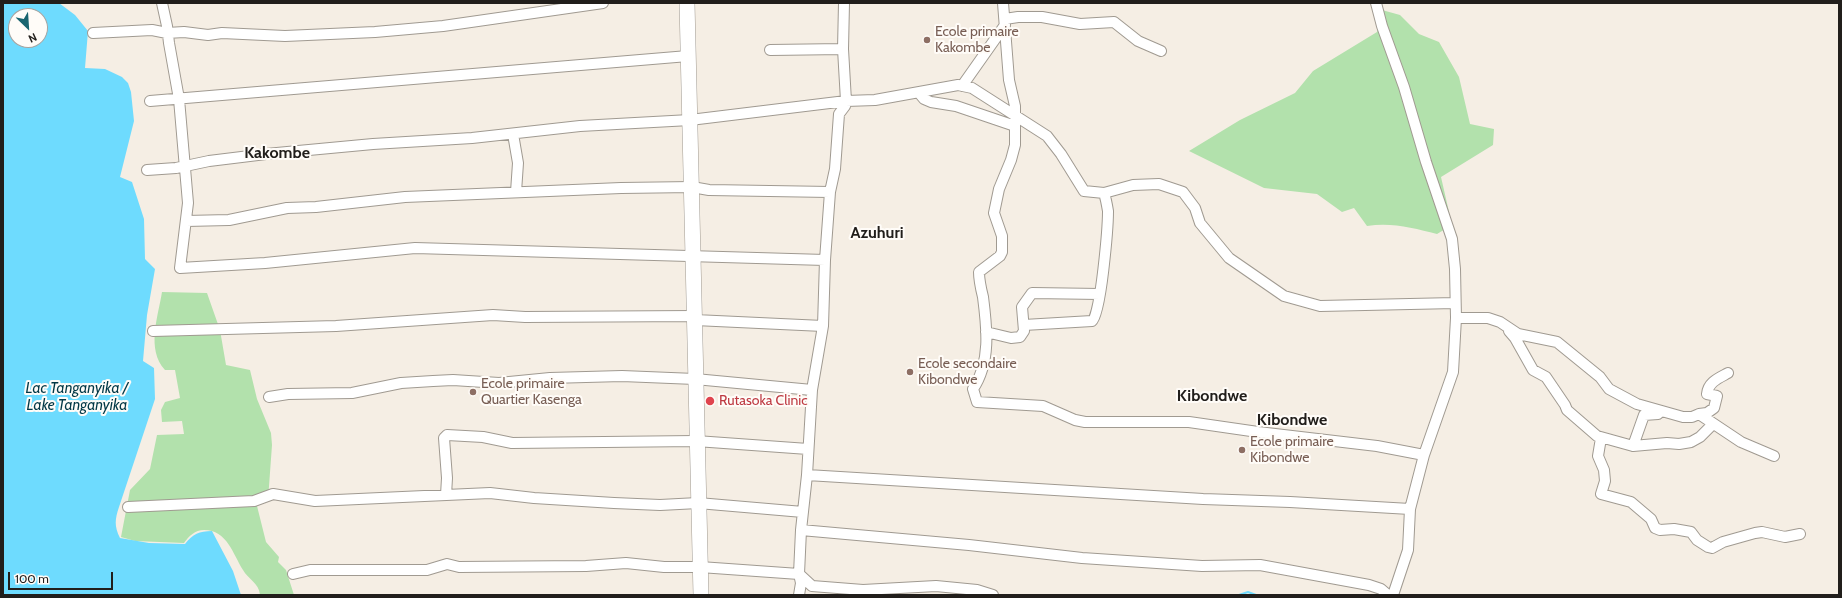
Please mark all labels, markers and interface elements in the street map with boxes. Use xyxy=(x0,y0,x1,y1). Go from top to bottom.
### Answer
north arrow xyxy=(8,8,48,48)
place label: Ecole primaire Kakombe xyxy=(935,24,1019,56)
text: N xyxy=(26,30,39,46)
marker: Ecole primaire Kakombe xyxy=(922,35,932,45)
district label: Kakombe xyxy=(244,143,310,163)
district label: Azuhuri xyxy=(850,223,904,243)
place label: Ecole secondaire Kibondwe xyxy=(918,356,1017,388)
marker: Ecole secondaire Kibondwe xyxy=(905,367,915,377)
place label: Ecole primaire Quartier Kasenga xyxy=(481,376,582,408)
water label: Lac Tanganyika / Lake Tanganyika xyxy=(26,380,128,415)
district label: Kibondwe xyxy=(1177,386,1247,406)
marker: Ecole primaire Quartier Kasenga xyxy=(468,387,478,397)
place label: Rutasoka Clinic xyxy=(719,393,808,409)
marker: Rutasoka Clinic xyxy=(704,395,716,407)
district label: Kibondwe xyxy=(1257,410,1327,430)
place label: Ecole primaire Kibondwe xyxy=(1250,434,1334,466)
marker: Ecole primaire Kibondwe xyxy=(1237,445,1247,455)
scale bar xyxy=(10,564,115,590)
text: 100 m xyxy=(15,571,49,586)

